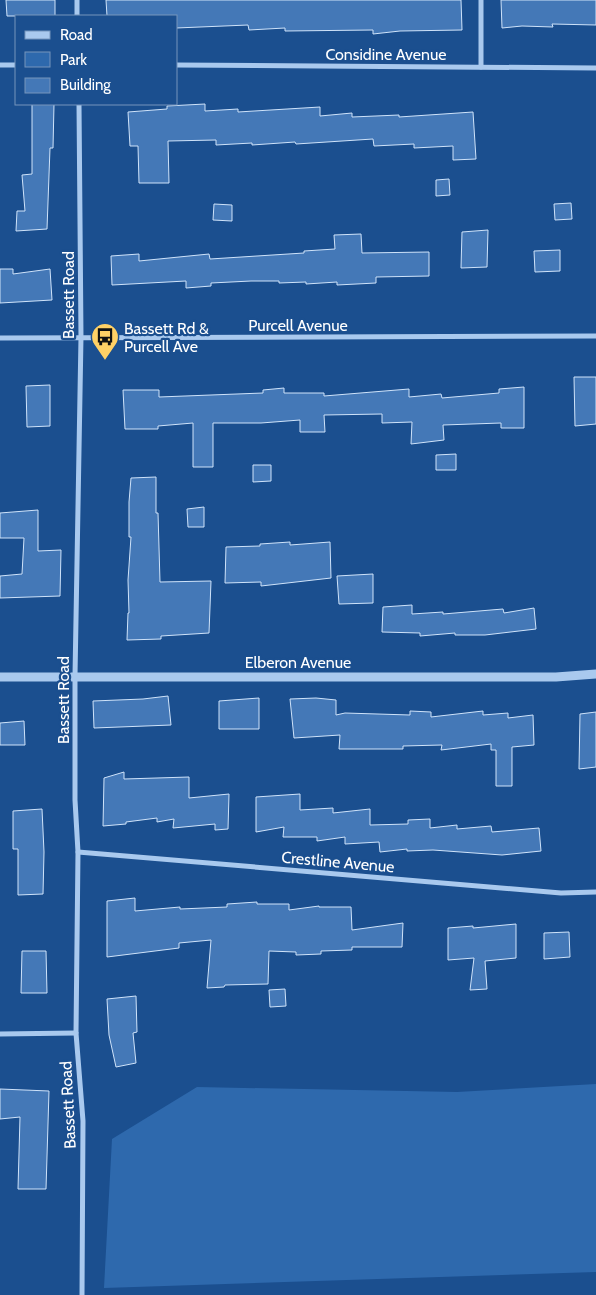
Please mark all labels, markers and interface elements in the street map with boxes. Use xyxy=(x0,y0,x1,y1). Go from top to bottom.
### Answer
legend xyxy=(15,15,178,105)
text: Road xyxy=(60,26,93,44)
street label: Considine Avenue xyxy=(325,45,447,64)
text: Park xyxy=(60,51,87,69)
text: Building xyxy=(60,76,111,94)
street label: Bassett Road xyxy=(59,251,78,339)
street label: Purcell Avenue xyxy=(248,316,348,335)
place label: Bassett Rd & Purcell Ave xyxy=(124,319,209,356)
bus stop icon: Bassett Rd & Purcell Ave xyxy=(90,322,120,361)
street label: Elberon Avenue xyxy=(245,653,351,672)
street label: Bassett Road xyxy=(54,656,73,744)
street label: Crestline Avenue xyxy=(281,848,395,876)
street label: Bassett Road xyxy=(56,1061,80,1149)

